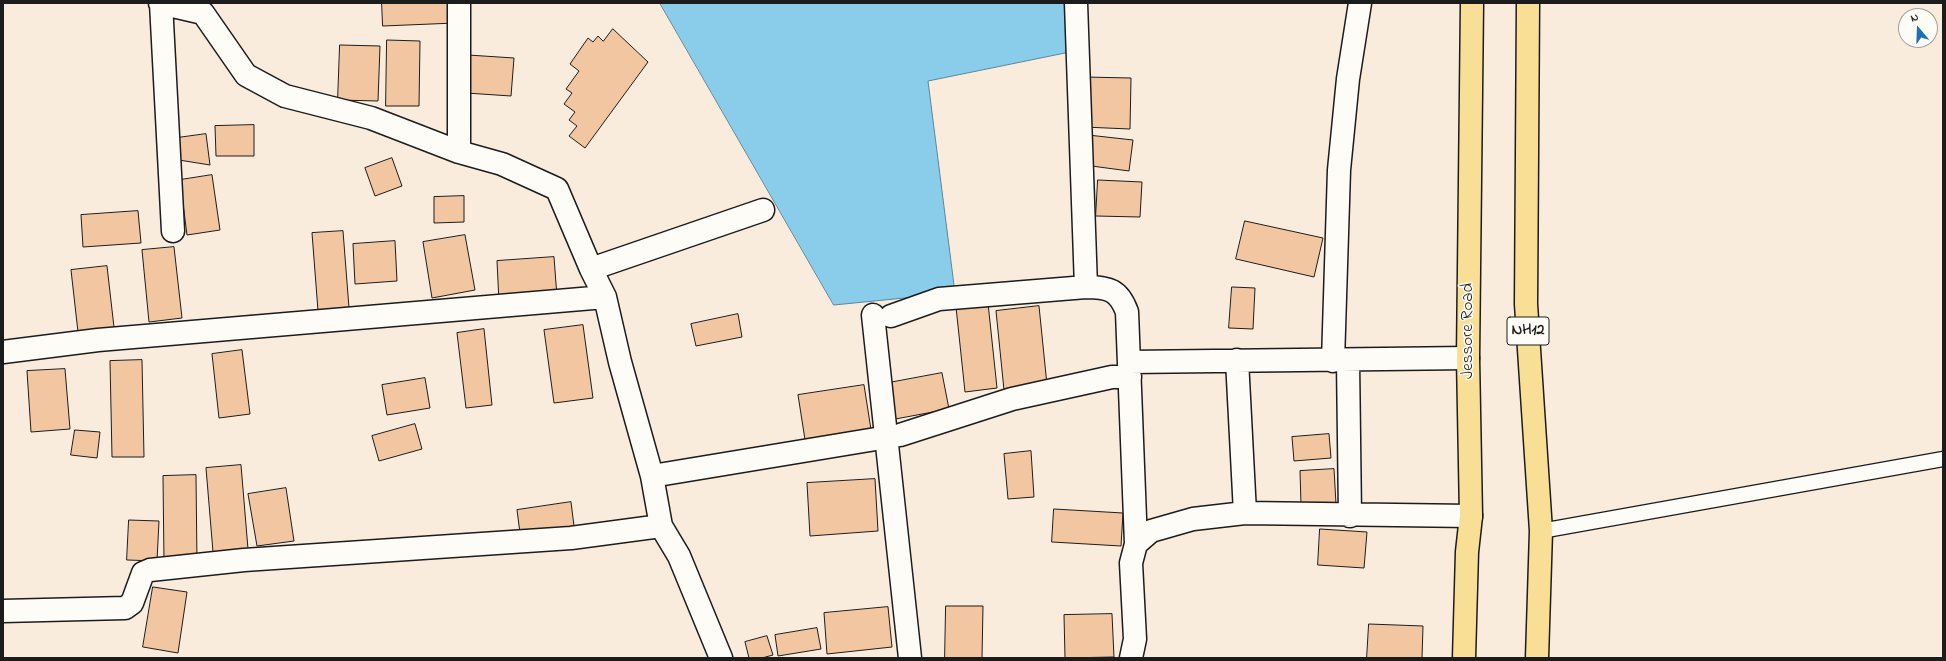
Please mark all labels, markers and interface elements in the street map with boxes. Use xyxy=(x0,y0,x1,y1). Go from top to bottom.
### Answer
north arrow xyxy=(1898,8,1938,48)
text: N xyxy=(1908,9,1921,26)
street label: Jessore Road xyxy=(1459,283,1479,379)
road number: NH12 xyxy=(1507,317,1549,345)

